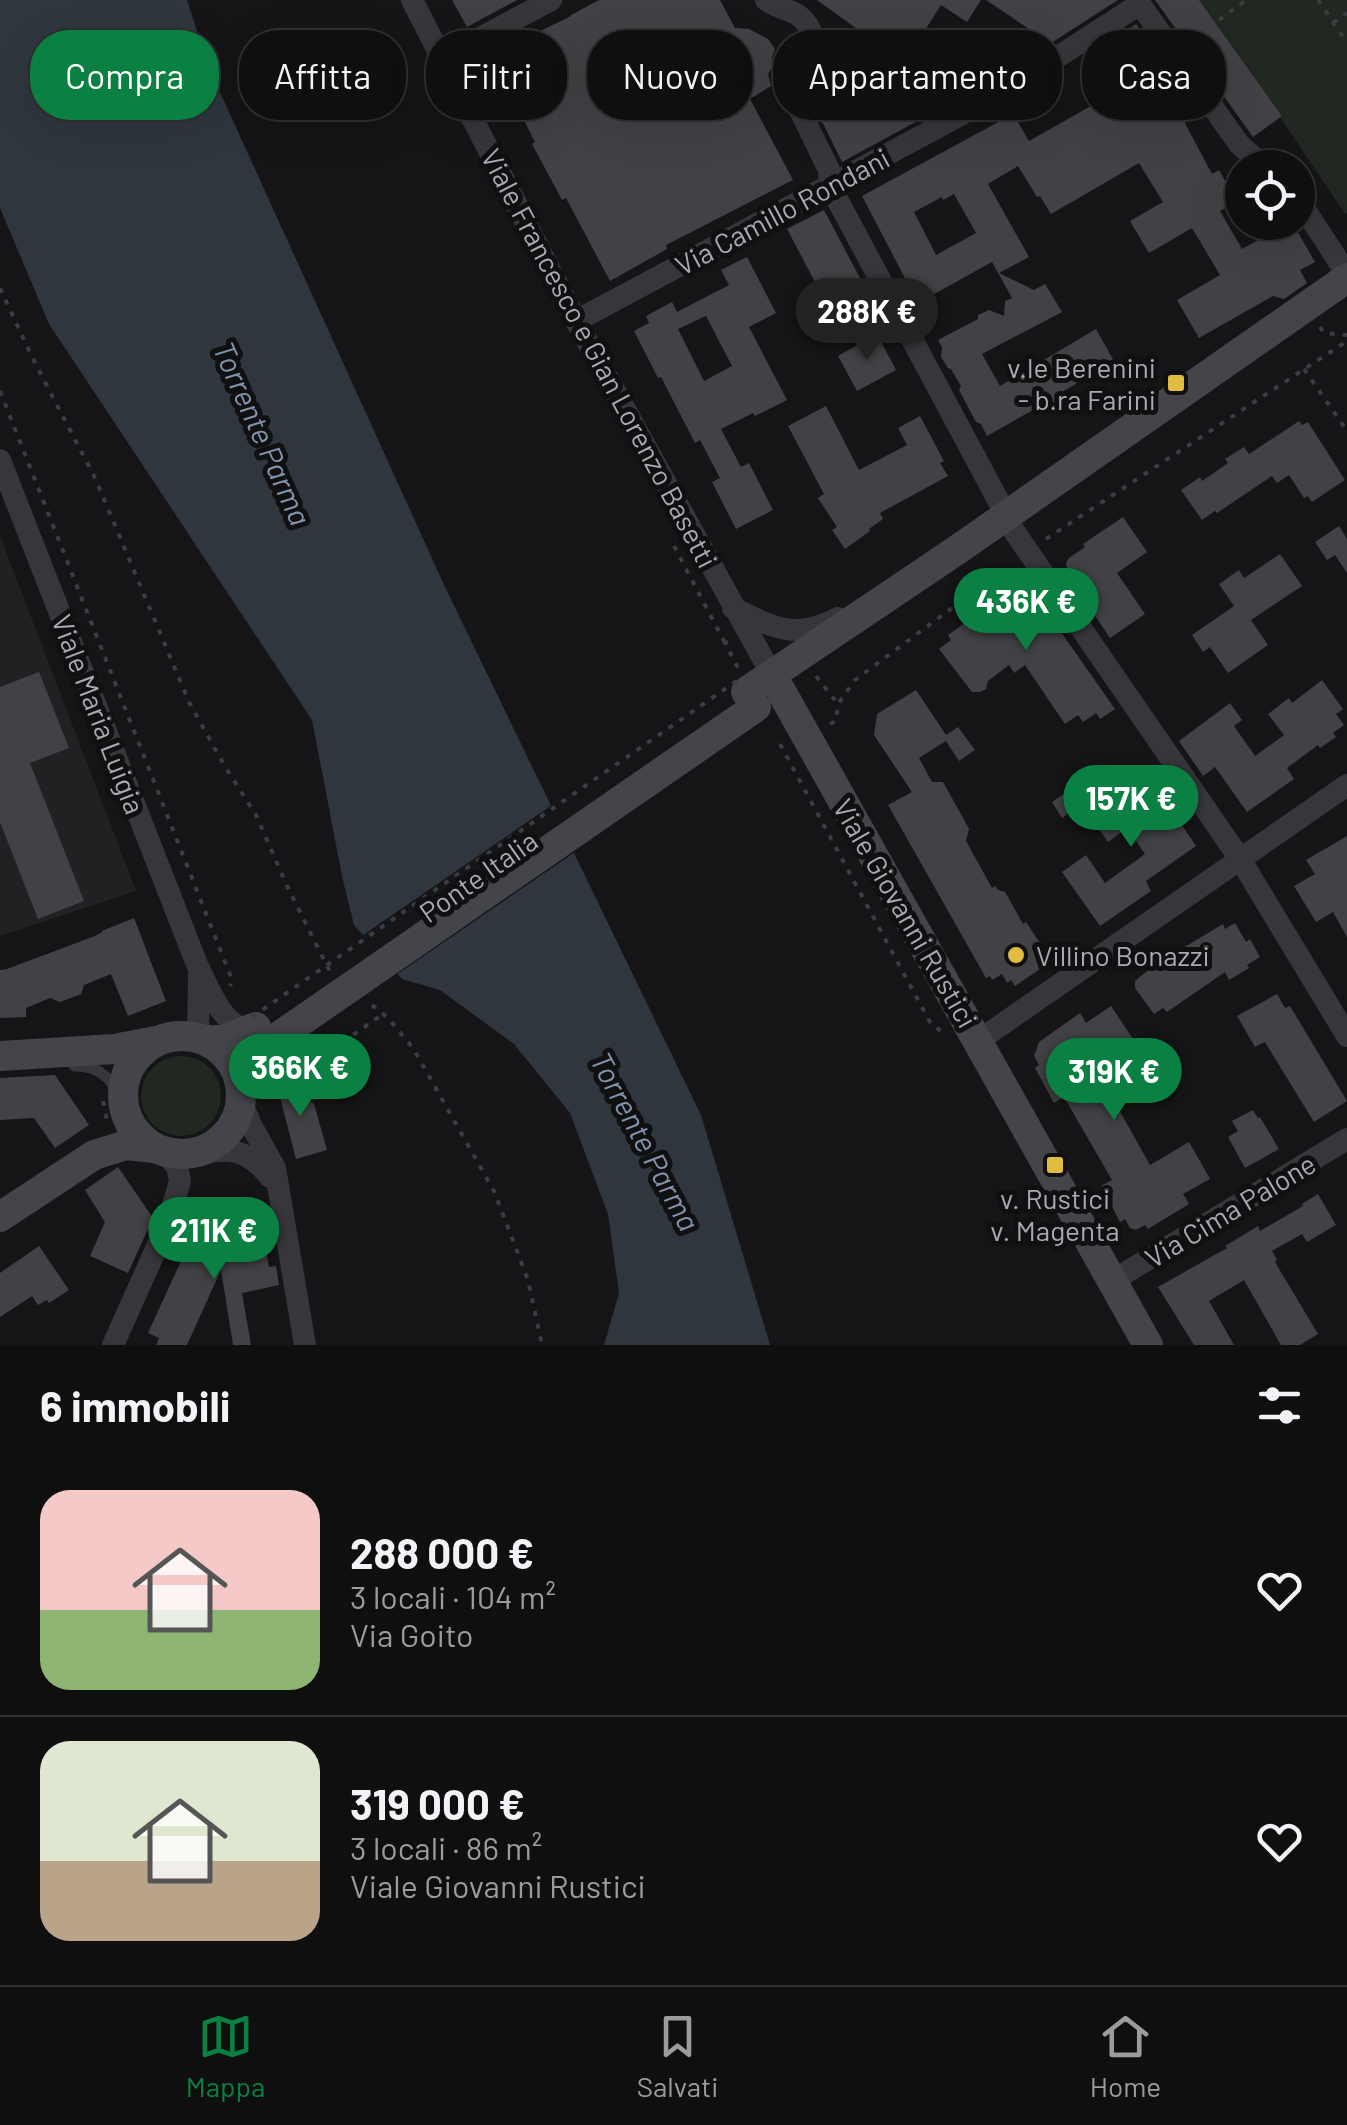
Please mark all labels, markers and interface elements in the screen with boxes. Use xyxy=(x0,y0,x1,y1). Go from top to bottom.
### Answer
chip: Compra xyxy=(30,30,219,120)
chip: Affitta xyxy=(239,30,406,120)
chip: Filtri xyxy=(426,30,567,120)
chip: Nuovo xyxy=(587,30,753,120)
chip: Appartamento xyxy=(773,30,1062,120)
chip: Casa xyxy=(1082,30,1226,120)
street label: Via Camillo Rondani xyxy=(669,140,895,282)
street label: Viale Francesco e Gian Lorenzo Basetti xyxy=(475,143,725,573)
map controls xyxy=(1225,150,1315,240)
button: locate xyxy=(1225,150,1315,240)
pin: 288K € xyxy=(786,278,948,363)
text: 288K € xyxy=(817,291,917,329)
water label: Torrente Parma xyxy=(206,336,320,530)
place label: v.le Berenini - b.ra Farini xyxy=(1007,350,1156,416)
marker: v.le Berenini - b.ra Farini xyxy=(1165,372,1187,394)
pin: 436K € xyxy=(945,568,1107,653)
text: 436K € xyxy=(976,581,1076,619)
street label: Viale Maria Luigia xyxy=(45,609,153,819)
pin: 157K € xyxy=(1050,765,1212,850)
text: 157K € xyxy=(1085,778,1177,816)
street label: Viale Giovanni Rustici xyxy=(827,792,985,1034)
street label: Ponte Italia xyxy=(412,823,544,929)
place label: Villino Bonazzi xyxy=(1036,938,1210,972)
marker: Villino Bonazzi xyxy=(1005,944,1027,966)
pin: 366K € xyxy=(219,1034,381,1119)
pin: 319K € xyxy=(1033,1038,1195,1123)
water label: Torrente Parma xyxy=(584,1045,708,1237)
text: 366K € xyxy=(251,1047,349,1085)
text: 319K € xyxy=(1068,1051,1160,1089)
street label: Via Cima Palone xyxy=(1139,1146,1321,1274)
marker: v. Rustici v. Magenta xyxy=(1044,1154,1066,1176)
place label: v. Rustici v. Magenta xyxy=(990,1181,1120,1247)
pin: 211K € xyxy=(133,1197,295,1282)
text: 211K € xyxy=(170,1210,258,1248)
icon: filters xyxy=(1252,1378,1307,1433)
text: 6 immobili xyxy=(40,1380,231,1430)
text: 288 000 € xyxy=(350,1527,534,1577)
icon: home xyxy=(120,1530,240,1650)
icon: heart xyxy=(1252,1563,1307,1618)
text: 3 locali · 104 m² xyxy=(350,1577,556,1615)
text: Via Goito xyxy=(350,1615,474,1653)
text: 319 000 € xyxy=(350,1778,525,1828)
icon: home xyxy=(120,1781,240,1901)
icon: heart xyxy=(1252,1814,1307,1869)
text: 3 locali · 86 m² xyxy=(350,1828,542,1866)
text: Viale Giovanni Rustici xyxy=(350,1866,646,1904)
tab: Mappa xyxy=(186,2009,265,2103)
tab: Salvati xyxy=(637,2009,718,2103)
tab: Home xyxy=(1090,2009,1161,2103)

